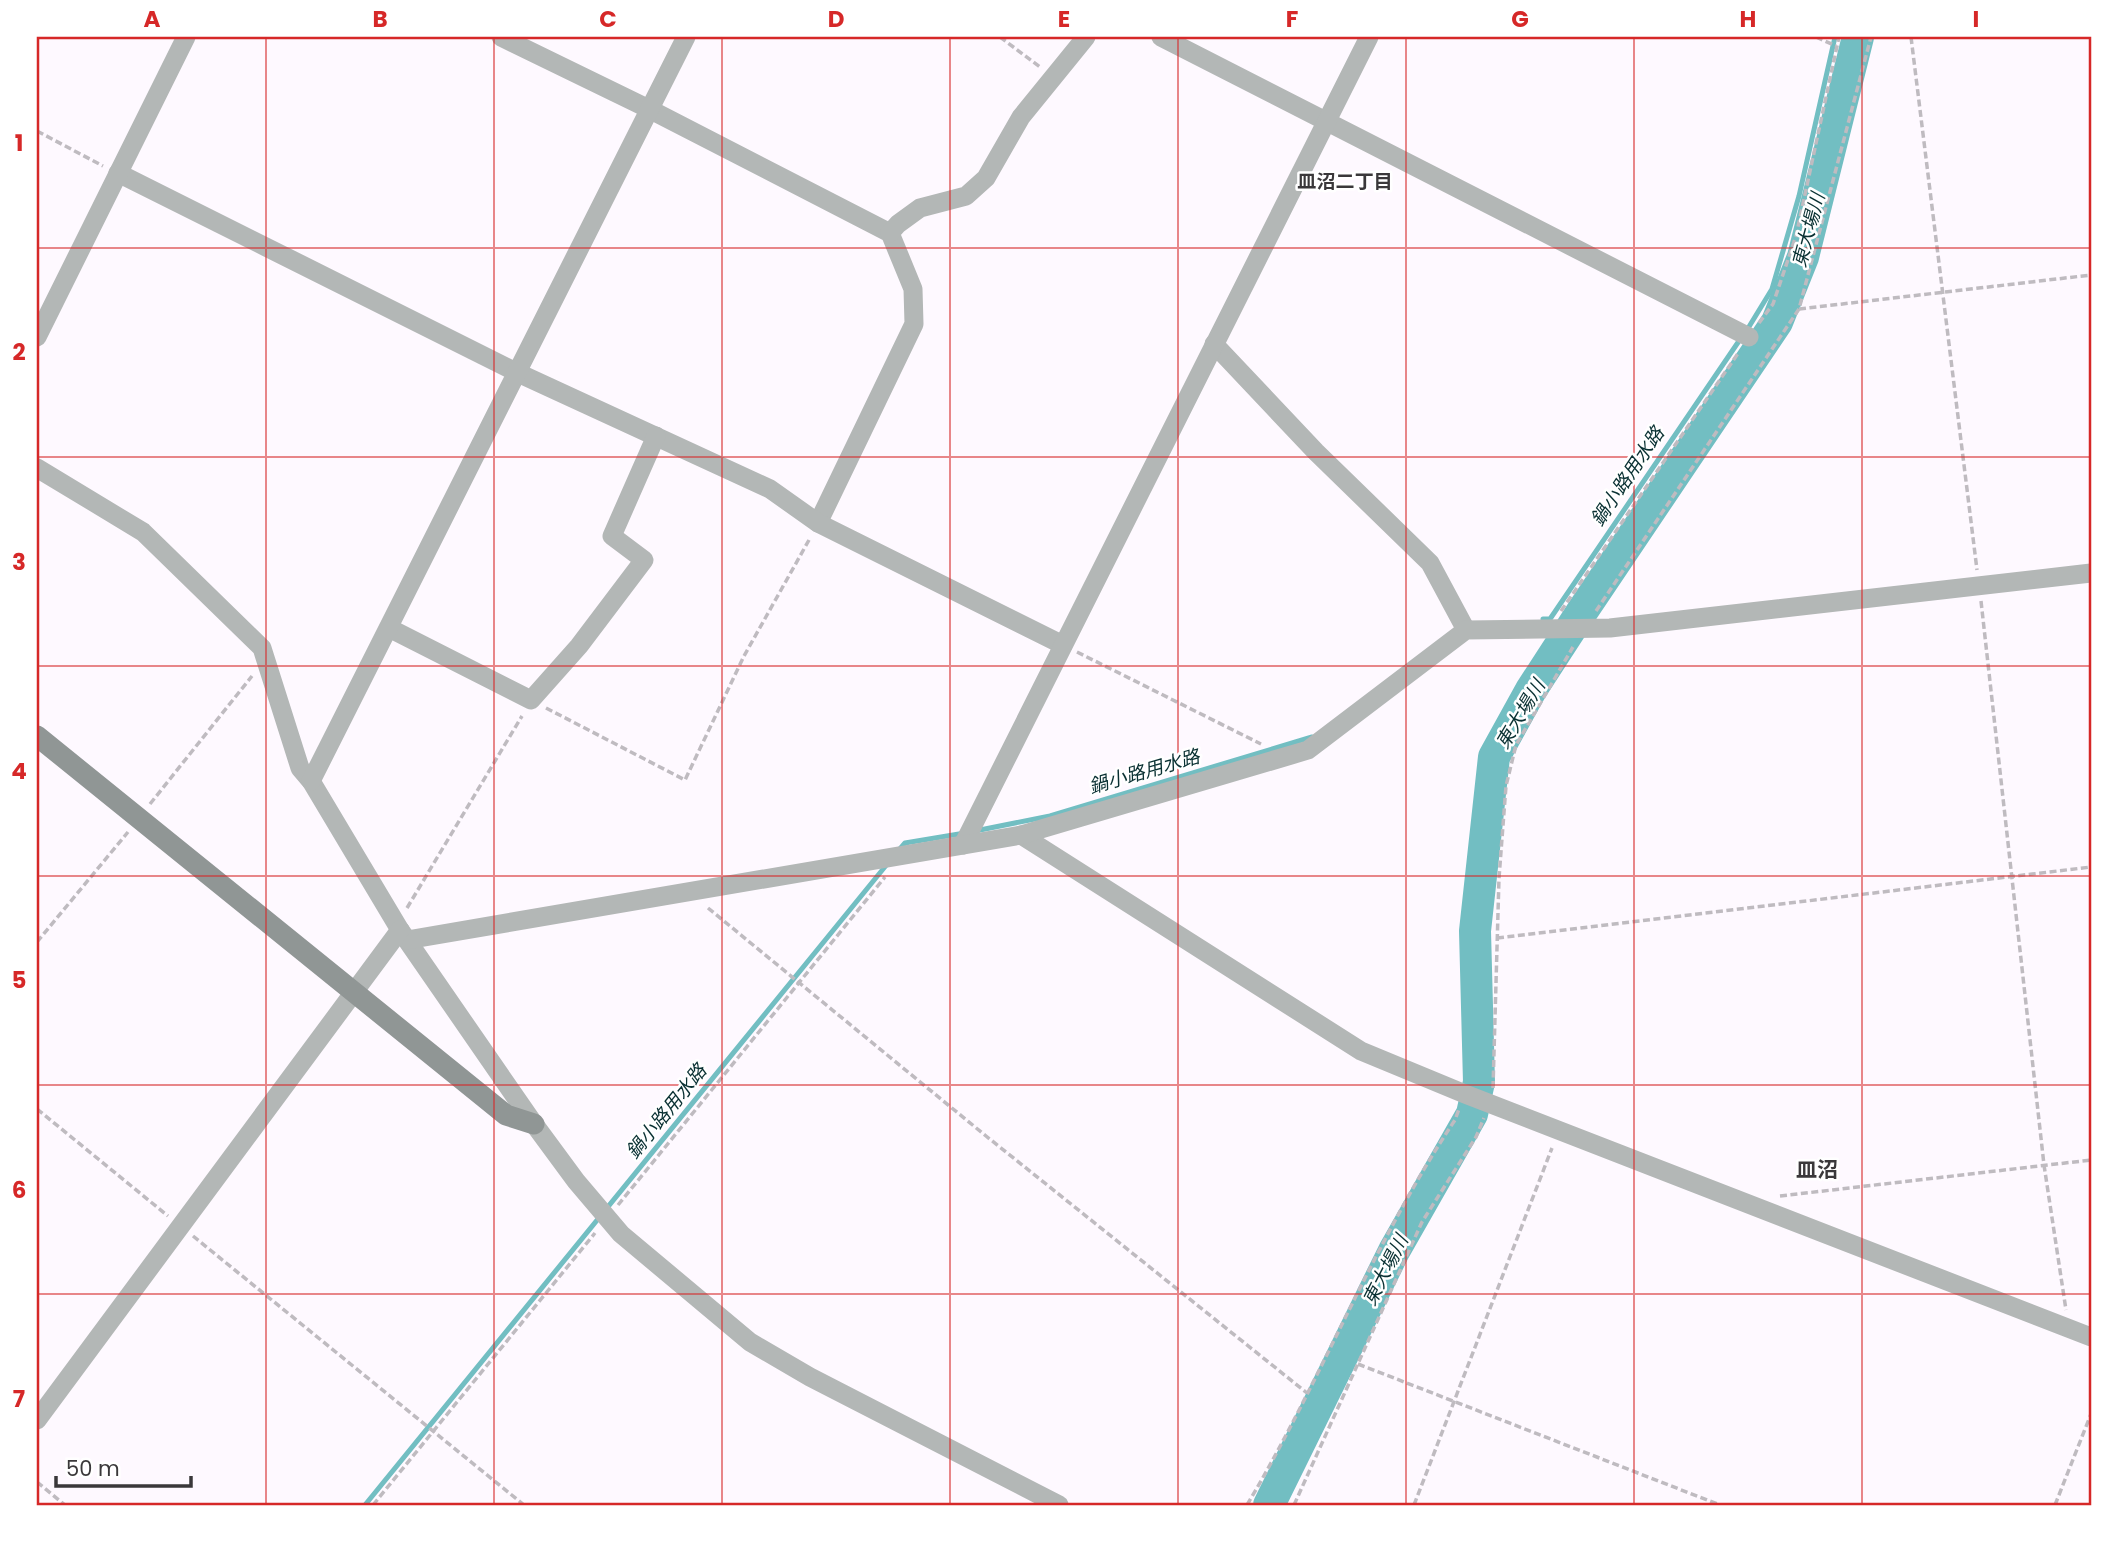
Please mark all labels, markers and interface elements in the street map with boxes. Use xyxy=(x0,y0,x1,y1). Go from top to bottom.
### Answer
text: A xyxy=(144,3,161,35)
text: B xyxy=(372,3,388,35)
text: C xyxy=(599,3,617,35)
text: D xyxy=(828,3,844,35)
text: E xyxy=(1058,3,1070,35)
text: F xyxy=(1286,3,1298,35)
text: G xyxy=(1511,3,1529,35)
text: H xyxy=(1740,3,1756,35)
text: I xyxy=(1973,3,1979,35)
text: 1 xyxy=(15,127,23,159)
district label: 皿沼二丁目 xyxy=(1297,168,1393,195)
water label: 東大場川 xyxy=(1786,188,1832,270)
text: 2 xyxy=(12,336,26,368)
water label: 鍋小路用水路 xyxy=(1584,420,1672,531)
text: 3 xyxy=(12,546,26,578)
water label: 東大場川 xyxy=(1489,673,1553,754)
water label: 鍋小路用水路 xyxy=(1086,742,1205,800)
text: 4 xyxy=(11,755,27,787)
text: 5 xyxy=(12,964,26,996)
water label: 鍋小路用水路 xyxy=(620,1057,714,1164)
district label: 皿沼 xyxy=(1796,1155,1838,1184)
text: 6 xyxy=(12,1174,26,1206)
water label: 東大場川 xyxy=(1356,1228,1416,1310)
text: 7 xyxy=(13,1383,25,1415)
scale bar xyxy=(56,1444,191,1488)
text: 50 m xyxy=(66,1454,120,1483)

